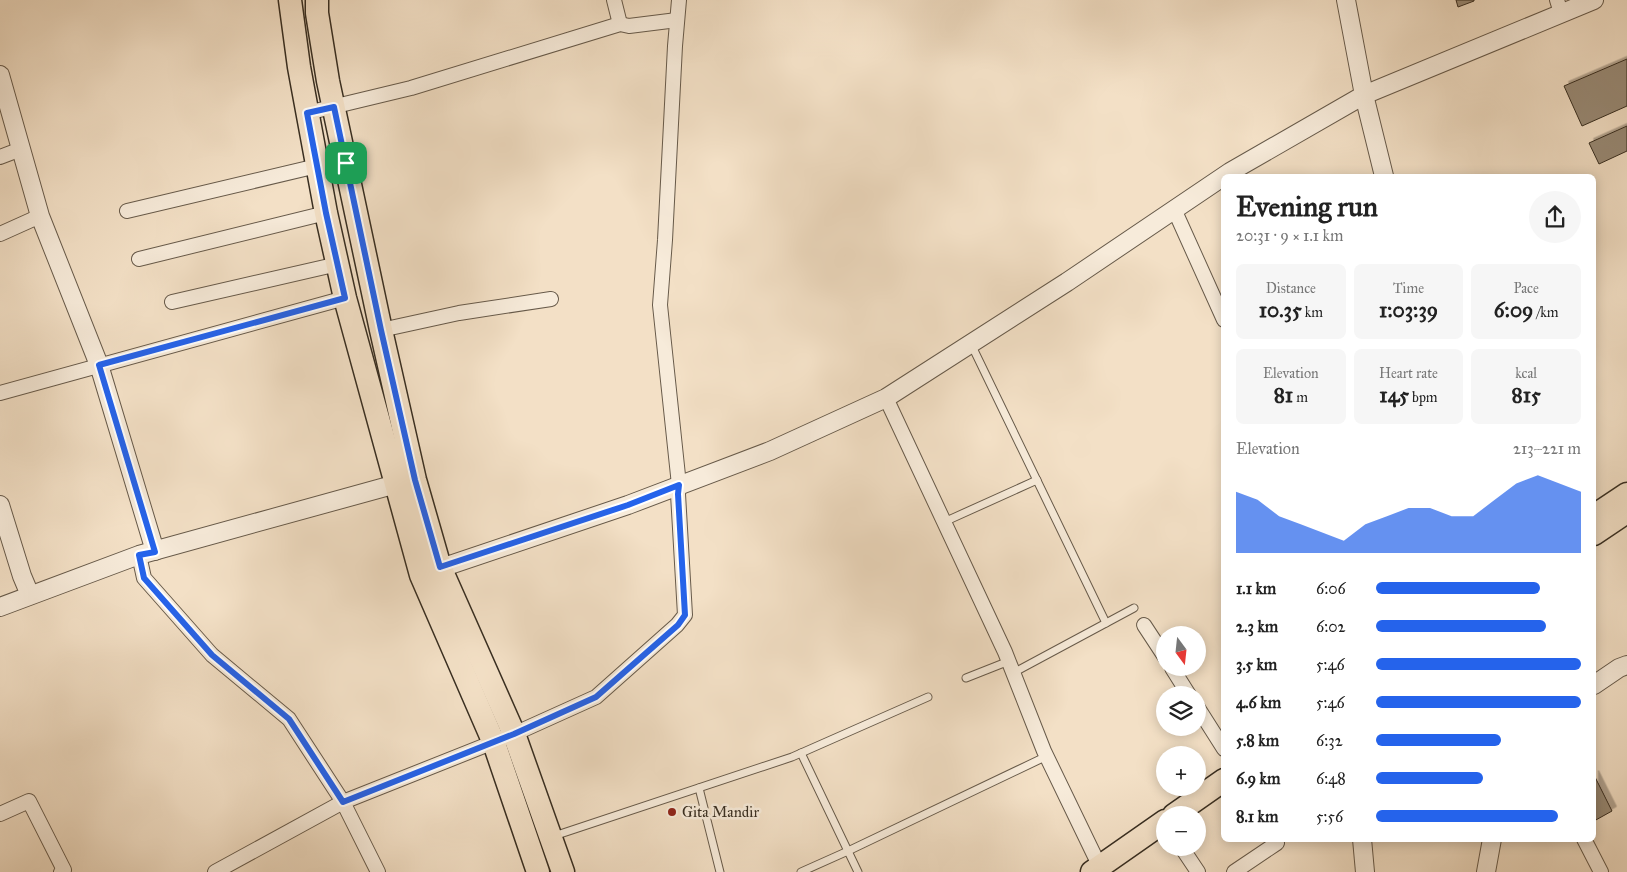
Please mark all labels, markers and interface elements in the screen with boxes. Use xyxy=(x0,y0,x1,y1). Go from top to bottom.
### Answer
pin xyxy=(325,142,367,184)
icon: arrive xyxy=(332,149,360,177)
text: Evening run xyxy=(1236,189,1378,224)
button: share xyxy=(1529,191,1581,243)
text: 20:31 · 9 × 1.1 km xyxy=(1236,226,1343,245)
text: Distance xyxy=(1266,280,1316,297)
text: Time xyxy=(1393,280,1424,297)
text: Pace xyxy=(1513,280,1539,297)
text: 10.35 xyxy=(1259,297,1302,323)
text: 1:03:39 xyxy=(1379,297,1438,323)
text: 6:09 xyxy=(1494,297,1533,323)
text: km xyxy=(1302,304,1323,321)
text: /km xyxy=(1533,304,1558,321)
text: Elevation xyxy=(1263,365,1319,382)
text: Heart rate xyxy=(1379,365,1438,382)
text: kcal xyxy=(1515,365,1537,382)
text: 81 xyxy=(1274,382,1293,408)
text: 145 xyxy=(1379,382,1409,408)
text: 815 xyxy=(1512,382,1541,408)
text: m xyxy=(1293,389,1308,406)
text: bpm xyxy=(1409,389,1438,406)
text: Elevation xyxy=(1236,439,1300,458)
text: 213–221 m xyxy=(1513,439,1581,458)
text: 1.1 km xyxy=(1236,579,1276,598)
text: 6:06 xyxy=(1316,579,1346,598)
text: 2.3 km xyxy=(1236,617,1278,636)
text: 6:02 xyxy=(1316,617,1345,636)
north arrow xyxy=(1156,626,1206,676)
map controls xyxy=(1156,626,1206,856)
text: 3.5 km xyxy=(1236,655,1277,674)
text: 5:46 xyxy=(1316,655,1345,674)
button: layers xyxy=(1156,686,1206,736)
text: 4.6 km xyxy=(1236,693,1281,712)
text: 5:46 xyxy=(1316,693,1345,712)
text: 5.8 km xyxy=(1236,731,1279,750)
text: 6:32 xyxy=(1316,731,1343,750)
button: + xyxy=(1156,746,1206,796)
text: 6.9 km xyxy=(1236,769,1280,788)
text: 6:48 xyxy=(1316,769,1346,788)
place label: Gita Mandir xyxy=(682,803,759,821)
marker: Gita Mandir xyxy=(666,806,678,818)
button: − xyxy=(1156,806,1206,856)
text: 8.1 km xyxy=(1236,807,1278,826)
text: 5:56 xyxy=(1316,807,1343,826)

